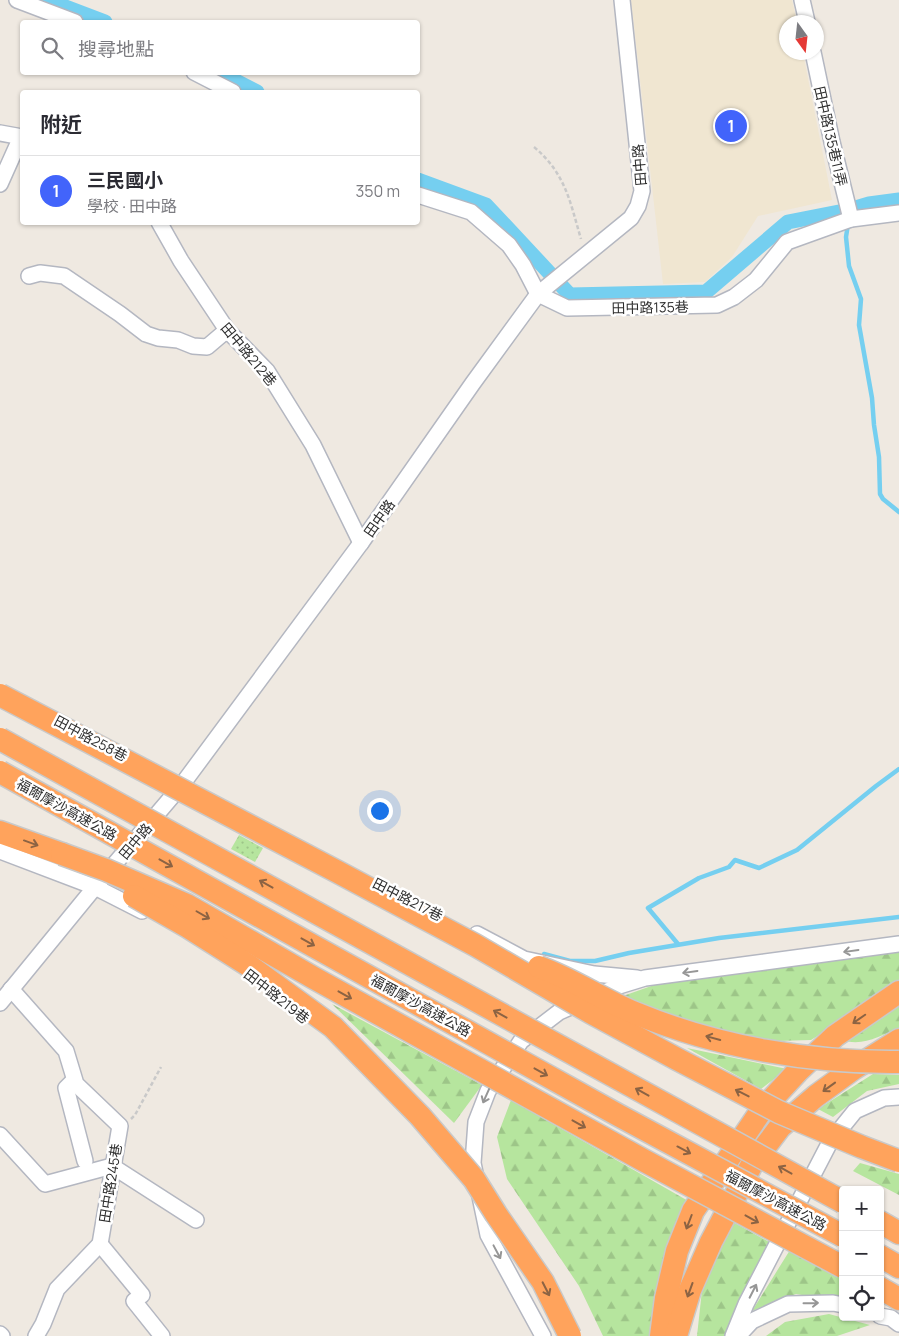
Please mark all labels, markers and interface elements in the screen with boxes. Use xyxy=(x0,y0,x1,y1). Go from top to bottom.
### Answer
north arrow xyxy=(779,15,824,60)
search box xyxy=(20,20,420,75)
icon: search xyxy=(38,34,66,62)
text: 搜尋地點 xyxy=(78,36,154,62)
street label: 田中路135巷11弄 xyxy=(810,84,852,188)
pin: 1 xyxy=(715,107,747,145)
text: 附近 xyxy=(40,110,82,138)
street label: 田中路 xyxy=(628,143,650,187)
text: 三民國小 xyxy=(87,167,163,193)
text: 1 xyxy=(52,180,60,202)
text: 350 m xyxy=(355,180,400,202)
text: 學校 · 田中路 xyxy=(87,195,177,217)
street label: 田中路135巷 xyxy=(611,297,689,317)
street label: 田中路212巷 xyxy=(217,318,281,390)
street label: 田中路 xyxy=(359,495,399,541)
street label: 田中路258巷 xyxy=(51,711,131,765)
street label: 福爾摩沙高速公路 xyxy=(13,774,121,844)
your location xyxy=(367,798,393,824)
street label: 田中路 xyxy=(114,819,156,863)
one-way arrow xyxy=(23,839,38,848)
one-way arrow xyxy=(158,858,172,868)
street label: 田中路217巷 xyxy=(370,873,446,925)
one-way arrow xyxy=(259,879,273,889)
one-way arrow xyxy=(195,910,210,920)
one-way arrow xyxy=(300,937,314,947)
one-way arrow xyxy=(843,946,859,956)
street label: 田中路219巷 xyxy=(240,964,314,1028)
one-way arrow xyxy=(682,968,698,978)
street label: 福爾摩沙高速公路 xyxy=(367,970,475,1040)
one-way arrow xyxy=(337,990,352,1000)
one-way arrow xyxy=(493,1008,508,1018)
one-way arrow xyxy=(852,1014,866,1024)
one-way arrow xyxy=(705,1032,721,1042)
one-way arrow xyxy=(534,1067,549,1077)
one-way arrow xyxy=(822,1082,836,1092)
one-way arrow xyxy=(635,1087,650,1096)
one-way arrow xyxy=(481,1088,491,1103)
one-way arrow xyxy=(735,1088,750,1097)
one-way arrow xyxy=(571,1119,586,1129)
street label: 田中路245巷 xyxy=(94,1142,126,1224)
one-way arrow xyxy=(676,1145,691,1155)
street label: 福爾摩沙高速公路 xyxy=(722,1165,830,1235)
one-way arrow xyxy=(777,1165,792,1175)
map controls xyxy=(839,1186,884,1321)
button: + xyxy=(839,1186,884,1231)
one-way arrow xyxy=(683,1214,693,1229)
one-way arrow xyxy=(744,1215,758,1225)
button: − xyxy=(839,1231,884,1276)
one-way arrow xyxy=(492,1245,502,1260)
button: locate xyxy=(839,1276,884,1321)
one-way arrow xyxy=(542,1281,552,1296)
one-way arrow xyxy=(685,1282,694,1298)
one-way arrow xyxy=(748,1284,758,1299)
one-way arrow xyxy=(802,1298,819,1308)

